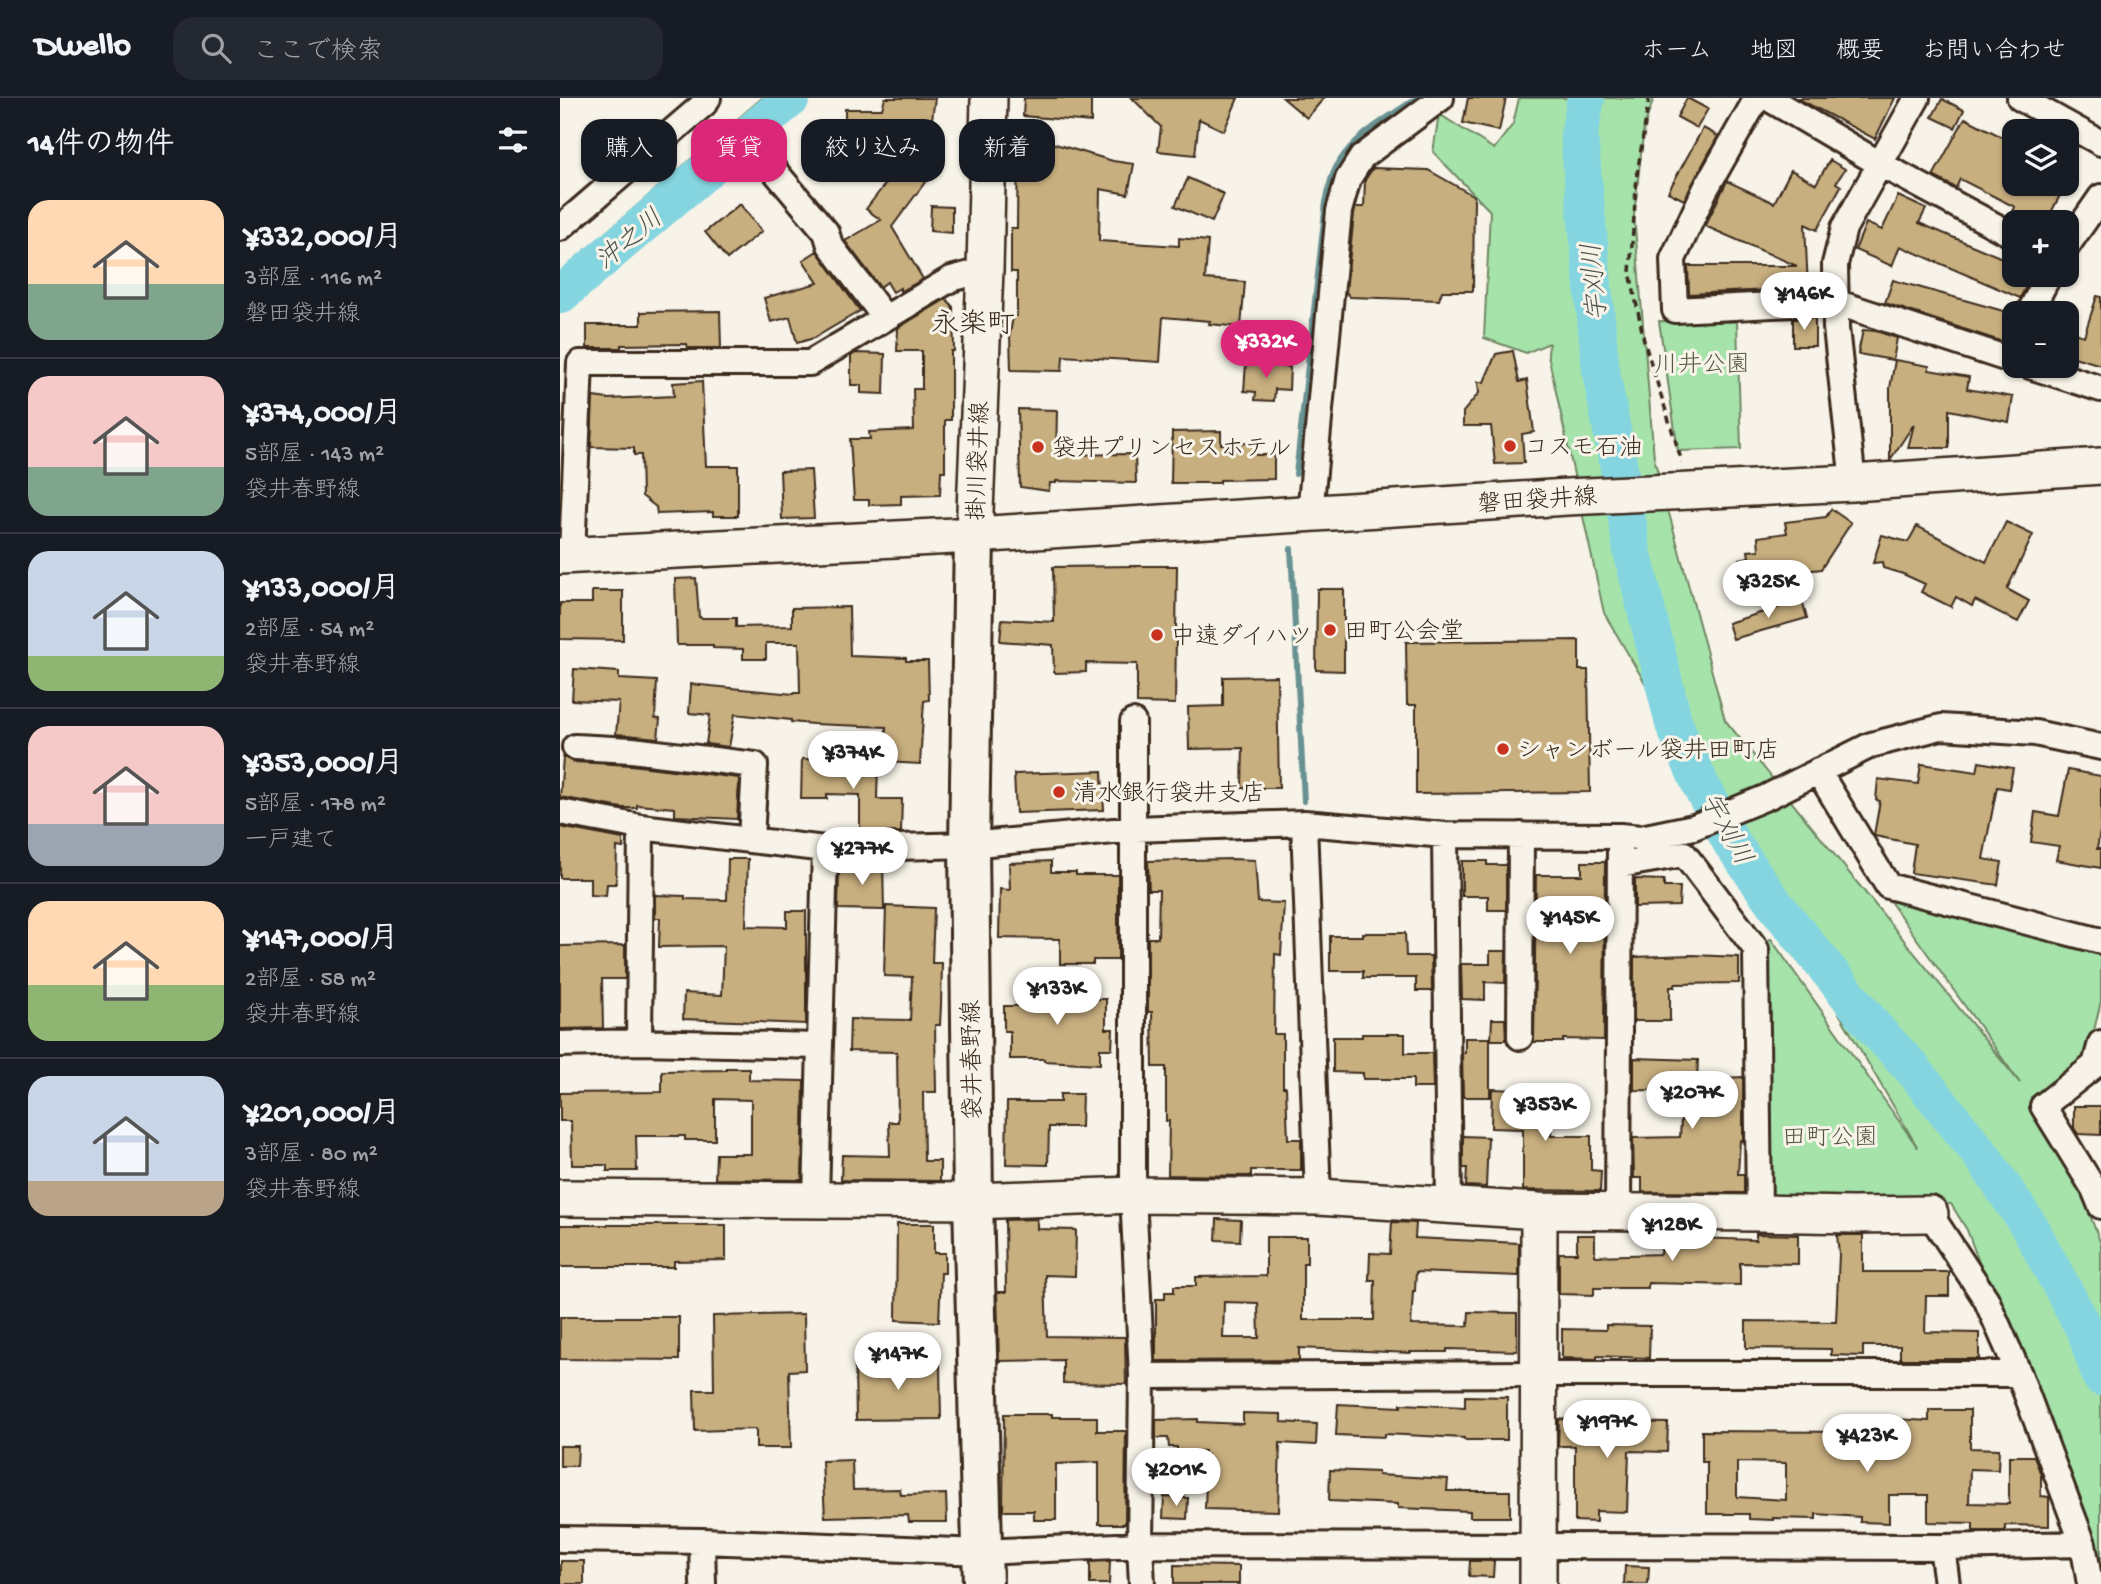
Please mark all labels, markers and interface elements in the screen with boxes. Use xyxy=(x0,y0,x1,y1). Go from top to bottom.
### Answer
search box xyxy=(173,17,663,80)
text: Dwello xyxy=(35,29,131,67)
icon: search xyxy=(197,29,235,67)
text: ここで検索 xyxy=(253,38,383,69)
text: ホーム xyxy=(1641,38,1712,67)
text: 地図 xyxy=(1750,38,1798,67)
text: 概要 xyxy=(1836,38,1884,67)
text: お問い合わせ xyxy=(1922,38,2066,67)
chip: 購入 xyxy=(581,119,677,182)
chip: 賃貸 xyxy=(691,119,787,182)
chip: 絞り込み xyxy=(801,119,945,182)
chip: 新着 xyxy=(959,119,1055,182)
map controls xyxy=(2002,119,2079,378)
button: layers xyxy=(2002,119,2079,196)
icon: filters xyxy=(494,121,532,159)
text: 14件の物件 xyxy=(28,129,174,164)
water label: 沖之川 xyxy=(590,203,671,278)
button: + xyxy=(2002,210,2079,287)
text: ¥332,000/月 xyxy=(245,222,403,257)
icon: home xyxy=(84,228,168,312)
water label: 宇刈川 xyxy=(1578,241,1616,322)
text: 3部屋 · 116 m² xyxy=(245,266,382,293)
pin: ¥146K xyxy=(1755,272,1853,332)
text: ¥146K xyxy=(1776,281,1832,308)
button: − xyxy=(2002,301,2079,378)
text: 磐田袋井線 xyxy=(245,302,360,329)
district label: 永楽町 xyxy=(931,309,1015,343)
pin: ¥332K xyxy=(1217,320,1315,380)
text: ¥332K xyxy=(1237,329,1295,356)
park label: 川井公園 xyxy=(1654,351,1750,381)
text: ¥374,000/月 xyxy=(245,398,402,433)
street label: 掛川袋井線 xyxy=(963,401,997,522)
icon: home xyxy=(84,404,168,488)
place label: 袋井プリンセスホテル xyxy=(1052,435,1292,465)
place label: コスモ石油 xyxy=(1524,435,1643,464)
marker: コスモ石油 xyxy=(1502,438,1518,454)
marker: 袋井プリンセスホテル xyxy=(1030,439,1046,455)
text: 5部屋 · 143 m² xyxy=(245,442,384,469)
text: 袋井春野線 xyxy=(245,478,360,505)
street label: 磐田袋井線 xyxy=(1476,483,1598,521)
pin: ¥325K xyxy=(1719,560,1817,620)
text: ¥325K xyxy=(1739,569,1797,596)
text: ¥133,000/月 xyxy=(245,573,400,608)
icon: home xyxy=(84,579,168,663)
text: 2部屋 · 54 m² xyxy=(245,617,374,644)
place label: 田町公会堂 xyxy=(1344,618,1464,648)
marker: 田町公会堂 xyxy=(1322,622,1338,638)
place label: 中遠ダイハツ xyxy=(1171,623,1313,653)
marker: 中遠ダイハツ xyxy=(1149,627,1165,643)
text: 袋井春野線 xyxy=(245,653,360,680)
pin: ¥374K xyxy=(804,732,902,791)
place label: シャンボール袋井田町店 xyxy=(1517,737,1780,767)
text: ¥374K xyxy=(824,740,882,767)
marker: シャンボール袋井田町店 xyxy=(1495,741,1511,757)
text: ¥353,000/月 xyxy=(245,748,404,783)
icon: home xyxy=(84,754,168,838)
place label: 清水銀行袋井支店 xyxy=(1073,780,1265,810)
marker: 清水銀行袋井支店 xyxy=(1051,784,1067,800)
water label: 宇刈川 xyxy=(1692,788,1757,872)
text: 5部屋 · 178 m² xyxy=(245,792,386,819)
text: 一戸建て xyxy=(245,828,337,855)
pin: ¥277K xyxy=(813,828,911,887)
text: ¥277K xyxy=(833,836,891,863)
pin: ¥145K xyxy=(1521,896,1619,956)
text: ¥145K xyxy=(1542,905,1598,932)
text: ¥147,000/月 xyxy=(245,923,399,958)
icon: home xyxy=(84,929,168,1013)
text: 2部屋 · 58 m² xyxy=(245,967,376,994)
pin: ¥133K xyxy=(1008,968,1106,1027)
text: ¥133K xyxy=(1029,976,1085,1003)
street label: 袋井春野線 xyxy=(958,1000,990,1120)
text: 袋井春野線 xyxy=(245,1003,360,1030)
pin: ¥207K xyxy=(1643,1072,1741,1131)
text: ¥207K xyxy=(1662,1080,1722,1107)
pin: ¥353K xyxy=(1496,1084,1594,1143)
text: ¥353K xyxy=(1515,1092,1575,1119)
text: ¥201,000/月 xyxy=(245,1098,401,1133)
icon: home xyxy=(84,1104,168,1188)
park label: 田町公園 xyxy=(1782,1125,1878,1154)
text: 3部屋 · 80 m² xyxy=(245,1142,378,1169)
text: 袋井春野線 xyxy=(245,1178,360,1205)
pin: ¥128K xyxy=(1623,1204,1721,1263)
text: ¥128K xyxy=(1644,1212,1700,1239)
pin: ¥147K xyxy=(849,1332,947,1392)
text: ¥147K xyxy=(870,1341,926,1368)
pin: ¥197K xyxy=(1558,1400,1656,1460)
text: ¥197K xyxy=(1579,1409,1635,1436)
pin: ¥423K xyxy=(1818,1414,1916,1474)
text: ¥423K xyxy=(1838,1423,1896,1450)
pin: ¥201K xyxy=(1127,1448,1225,1508)
text: ¥201K xyxy=(1148,1457,1204,1484)

